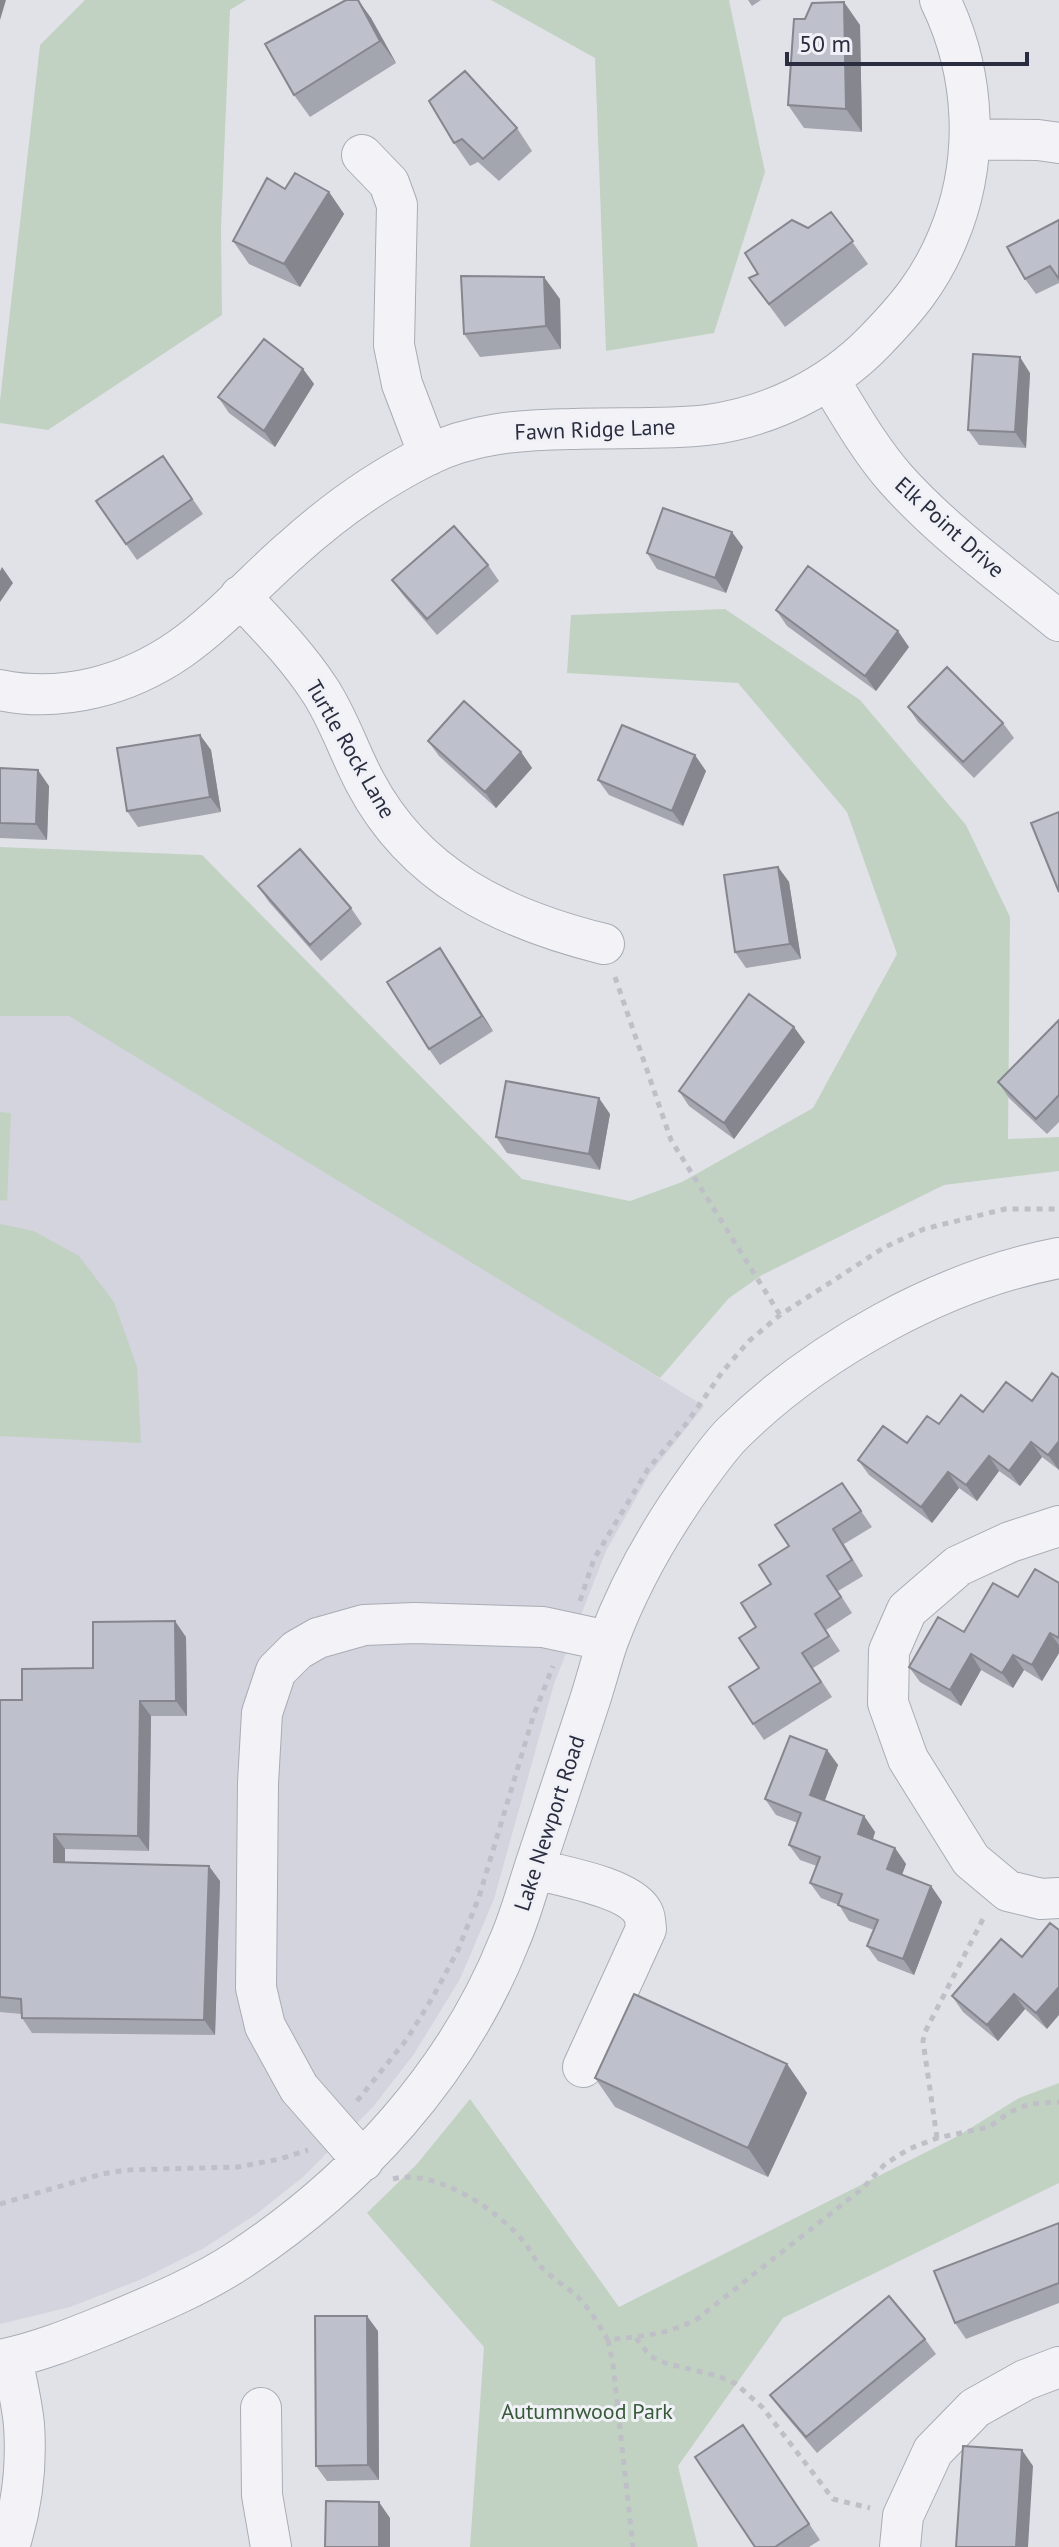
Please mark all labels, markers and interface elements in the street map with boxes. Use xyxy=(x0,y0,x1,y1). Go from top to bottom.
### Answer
scale bar xyxy=(787,16,1027,66)
text: 50 m xyxy=(799,28,851,59)
street label: Fawn Ridge Lane xyxy=(514,412,676,446)
street label: Elk Point Drive xyxy=(889,470,1011,584)
street label: Turtle Rock Lane xyxy=(300,675,402,823)
street label: Lake Newport Road xyxy=(507,1732,591,1914)
park label: Autumnwood Park xyxy=(501,2397,673,2425)

